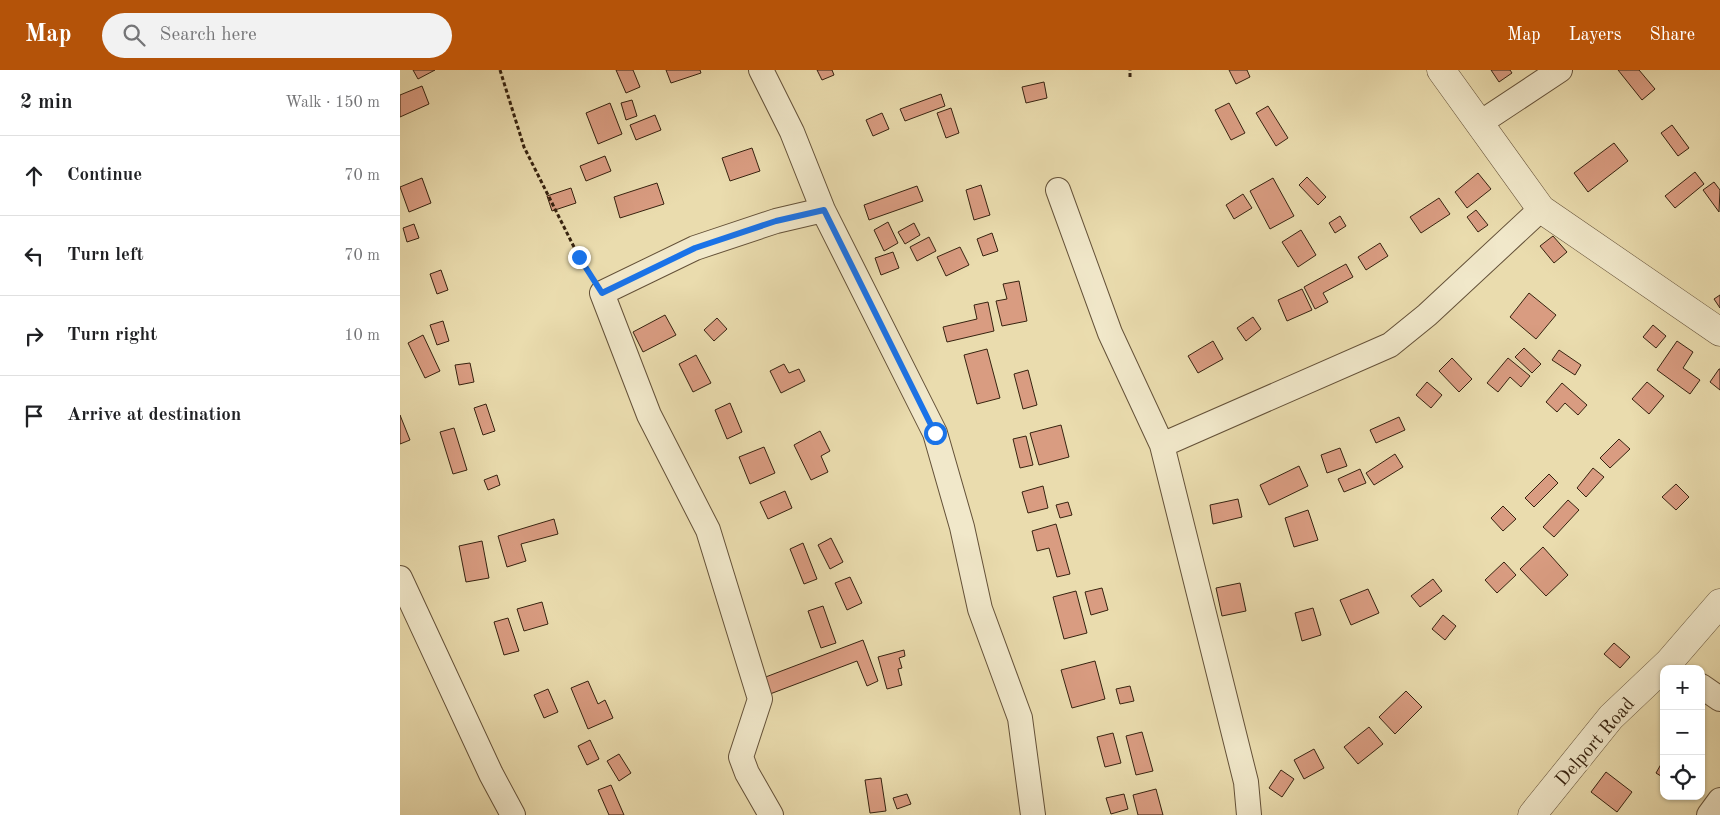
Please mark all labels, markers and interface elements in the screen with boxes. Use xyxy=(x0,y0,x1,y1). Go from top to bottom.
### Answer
search box xyxy=(102,13,452,58)
icon: search xyxy=(120,21,148,49)
text: Map xyxy=(25,23,72,47)
text: Search here xyxy=(160,26,257,45)
text: Map xyxy=(1507,26,1541,44)
text: Layers xyxy=(1569,26,1621,44)
text: Share xyxy=(1649,26,1695,44)
text: 2 min xyxy=(20,92,73,113)
text: Walk · 150 m xyxy=(285,95,380,111)
icon: ahead xyxy=(20,162,48,190)
text: Continue xyxy=(67,166,142,185)
text: 70 m xyxy=(344,168,380,184)
icon: left xyxy=(20,242,48,270)
text: Turn left xyxy=(67,246,144,265)
route end xyxy=(568,246,591,269)
text: 70 m xyxy=(344,248,380,264)
icon: right xyxy=(20,322,48,350)
text: Turn right xyxy=(67,326,157,345)
text: 10 m xyxy=(344,328,380,344)
icon: arrive xyxy=(20,402,48,430)
text: Arrive at destination xyxy=(67,406,241,425)
route start xyxy=(924,422,947,445)
map controls xyxy=(1660,665,1705,800)
button: + xyxy=(1660,665,1705,710)
street label: Delport Road xyxy=(1553,695,1639,790)
button: − xyxy=(1660,710,1705,755)
button: locate xyxy=(1660,755,1705,800)

